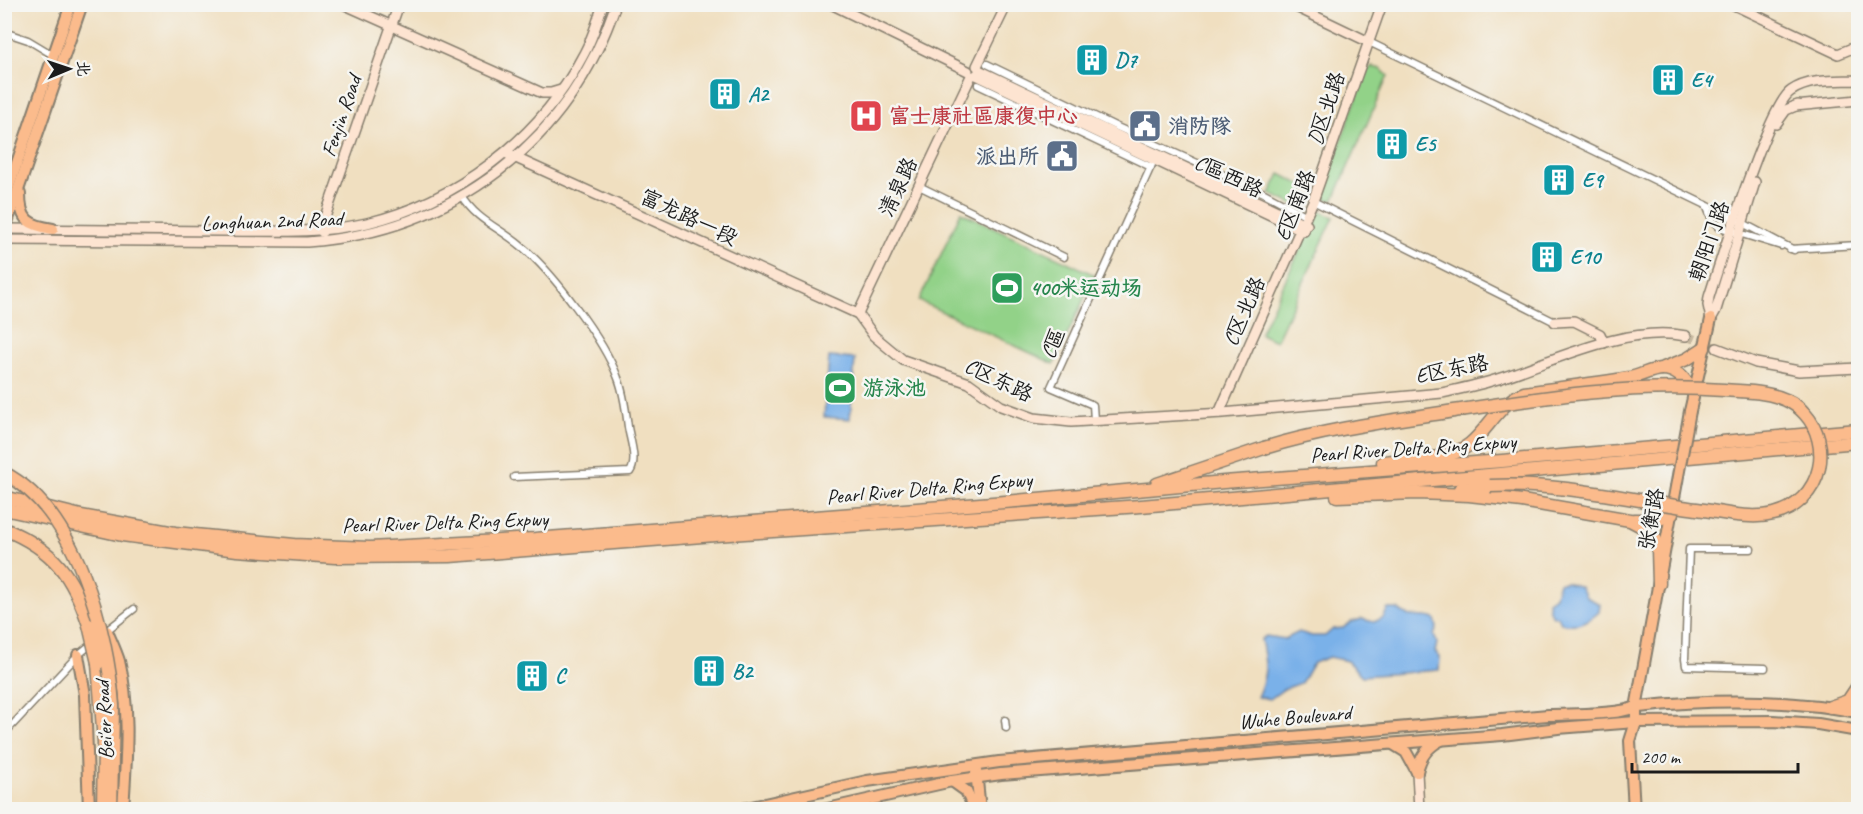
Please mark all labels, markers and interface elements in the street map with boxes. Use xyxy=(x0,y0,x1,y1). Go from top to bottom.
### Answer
north arrow xyxy=(39,39,99,99)
building icon: D7 xyxy=(1074,42,1110,78)
place label: D7 xyxy=(1115,47,1139,73)
text: 北 xyxy=(73,60,93,77)
building icon: E4 xyxy=(1650,62,1686,98)
place label: E4 xyxy=(1691,67,1714,93)
street label: Fenjin Road xyxy=(315,68,368,160)
street label: D区北路 xyxy=(1301,68,1351,148)
building icon: A2 xyxy=(707,76,743,112)
place label: A2 xyxy=(748,81,771,107)
hospital icon: 富士康社區康復中心 xyxy=(848,98,884,134)
place label: 富士康社區康復中心 xyxy=(889,103,1078,129)
public building icon: 消防隊 xyxy=(1127,108,1163,144)
place label: 消防隊 xyxy=(1168,113,1231,139)
building icon: E5 xyxy=(1374,126,1410,162)
place label: E5 xyxy=(1415,131,1437,157)
public building icon: 派出所 xyxy=(1044,138,1080,174)
place label: 派出所 xyxy=(976,143,1039,169)
street label: C區西路 xyxy=(1190,149,1268,203)
street label: 清泉路 xyxy=(873,153,923,221)
building icon: E9 xyxy=(1541,162,1577,198)
street label: E区南路 xyxy=(1269,166,1321,244)
place label: E9 xyxy=(1582,167,1605,193)
street label: 富龙路一段 xyxy=(636,183,742,251)
street label: 朝阳门路 xyxy=(1683,197,1735,285)
street label: Longhuan 2nd Road xyxy=(201,205,346,236)
building icon: E10 xyxy=(1529,239,1565,275)
place label: E10 xyxy=(1570,244,1603,270)
sports icon: 400米运动场 xyxy=(989,270,1025,306)
street label: C区北路 xyxy=(1217,272,1271,350)
place label: 400米运动场 xyxy=(1030,275,1142,301)
street label: C區 xyxy=(1035,324,1071,362)
street label: E区东路 xyxy=(1413,349,1491,389)
street label: C区东路 xyxy=(961,352,1037,408)
sports icon: 游泳池 xyxy=(822,370,858,406)
place label: 游泳池 xyxy=(863,375,926,401)
street label: Pearl River Delta Ring Expwy xyxy=(1309,428,1519,468)
street label: Pearl River Delta Ring Expwy xyxy=(825,466,1035,510)
street label: 张衡路 xyxy=(1633,486,1669,552)
street label: Pearl River Delta Ring Expwy xyxy=(342,505,550,539)
building icon: B2 xyxy=(691,653,727,689)
building icon: C xyxy=(514,658,550,694)
place label: B2 xyxy=(732,658,755,684)
place label: C xyxy=(555,663,568,689)
street label: Bei'er Road xyxy=(89,676,119,760)
street label: Wuhe Boulevard xyxy=(1238,699,1356,735)
scale bar xyxy=(1632,736,1798,774)
text: 200 m xyxy=(1641,746,1682,768)

